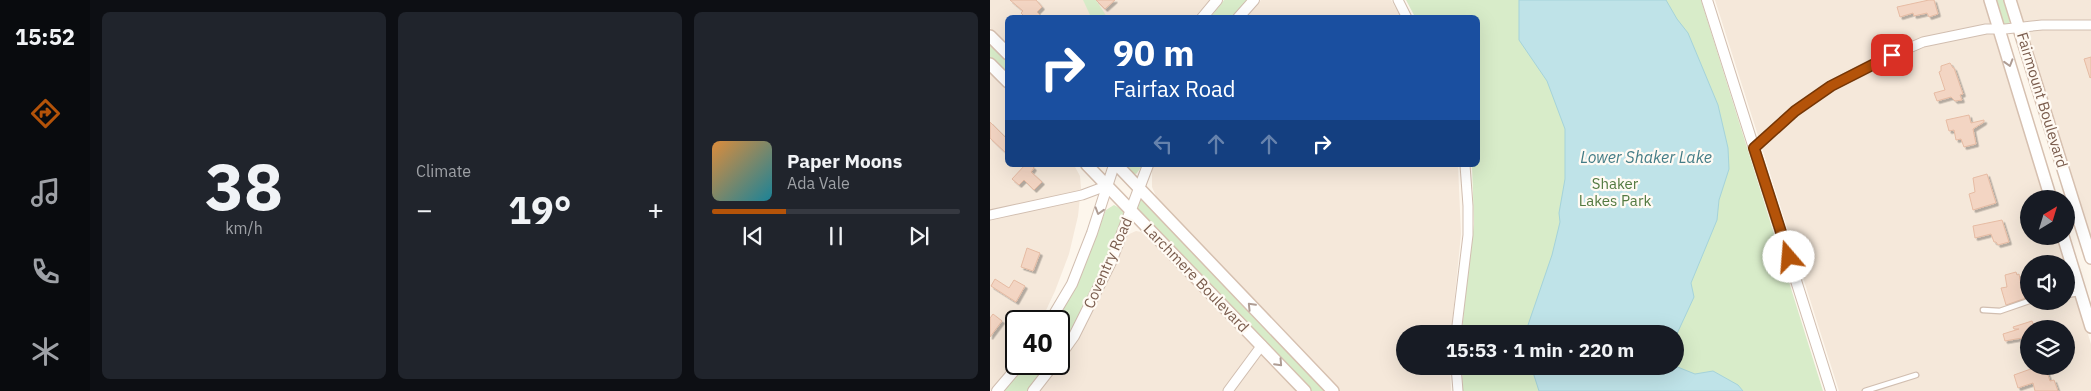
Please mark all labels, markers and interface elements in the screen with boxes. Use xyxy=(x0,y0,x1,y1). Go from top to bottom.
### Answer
text: 15:52 xyxy=(15,22,75,51)
text: 90 m xyxy=(1113,30,1195,76)
street label: Fairmount Boulevard xyxy=(2013,30,2072,170)
pin xyxy=(1871,34,1913,76)
icon: right xyxy=(1030,35,1095,100)
icon: arrive xyxy=(1878,41,1906,69)
one-way arrow xyxy=(2004,59,2014,67)
text: Fairfax Road xyxy=(1113,74,1236,103)
icon: directions xyxy=(28,96,63,131)
icon: left xyxy=(1149,130,1177,158)
icon: ahead xyxy=(1202,130,1230,158)
icon: ahead xyxy=(1255,130,1283,158)
icon: right xyxy=(1308,130,1336,158)
text: 38 xyxy=(205,143,283,228)
water label: Lower Shaker Lake xyxy=(1580,147,1712,167)
text: Paper Moons xyxy=(787,149,902,173)
text: Climate xyxy=(416,161,471,181)
text: Ada Vale xyxy=(787,173,850,193)
park label: Shaker Lakes Park xyxy=(1579,174,1651,210)
icon: music xyxy=(28,175,63,210)
text: 19° xyxy=(508,185,572,234)
north arrow xyxy=(2020,190,2075,245)
map controls xyxy=(2020,190,2075,375)
text: − xyxy=(416,191,433,228)
text: + xyxy=(647,191,664,228)
one-way arrow xyxy=(1094,207,1104,215)
street label: Coventry Road xyxy=(1079,214,1136,311)
text: km/h xyxy=(225,218,263,238)
street label: Larchmere Boulevard xyxy=(1140,219,1253,336)
icon: previous xyxy=(739,222,767,250)
icon: pause xyxy=(822,222,850,250)
icon: next xyxy=(905,222,933,250)
position arrow xyxy=(1762,230,1814,282)
icon: phone xyxy=(28,254,63,289)
button: sound xyxy=(2020,255,2075,310)
one-way arrow xyxy=(1248,302,1257,311)
speed limit sign: 40 xyxy=(1005,310,1070,375)
button: layers xyxy=(2020,320,2075,375)
icon: climate xyxy=(28,334,63,369)
text: 15:53 · 1 min · 220 m xyxy=(1446,338,1634,362)
one-way arrow xyxy=(1273,358,1282,367)

